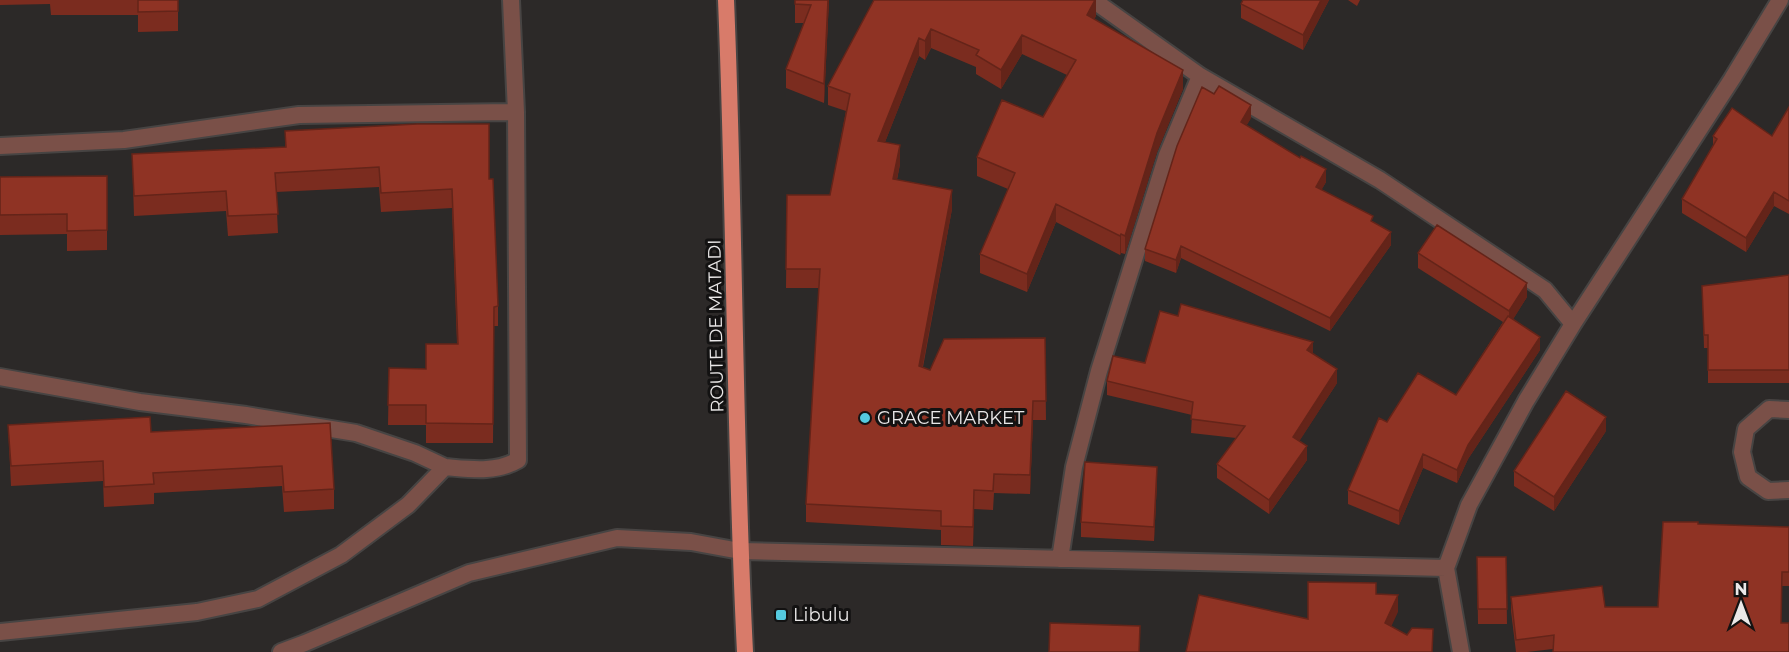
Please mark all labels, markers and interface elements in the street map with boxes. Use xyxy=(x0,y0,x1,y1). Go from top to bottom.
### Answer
street label: ROUTE DE MATADI xyxy=(703,239,729,413)
place label: GRACE MARKET xyxy=(877,407,1025,429)
marker: GRACE MARKET xyxy=(858,411,872,425)
north arrow xyxy=(1711,574,1771,634)
text: N xyxy=(1735,580,1747,599)
place label: Libulu xyxy=(793,604,850,626)
marker: Libulu xyxy=(774,608,788,622)

